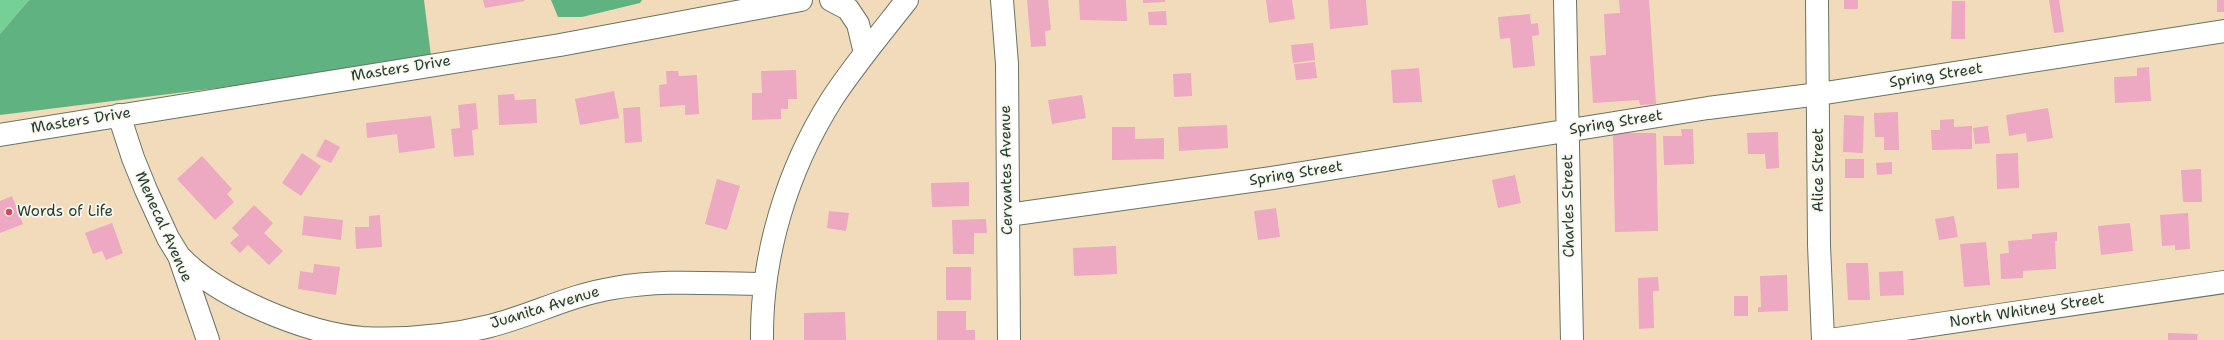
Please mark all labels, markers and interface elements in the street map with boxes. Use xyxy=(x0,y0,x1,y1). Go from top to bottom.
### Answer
street label: Masters Drive xyxy=(350,52,452,86)
street label: Spring Street xyxy=(1888,60,1984,92)
street label: Masters Drive xyxy=(30,104,132,138)
street label: Cervantes Avenue xyxy=(997,105,1017,235)
street label: Spring Street xyxy=(1568,107,1664,139)
street label: Alice Street xyxy=(1810,128,1828,212)
street label: Charles Street xyxy=(1559,154,1579,258)
street label: Spring Street xyxy=(1248,158,1344,190)
street label: Menecal Avenue xyxy=(131,169,195,285)
place label: Words of Life xyxy=(17,203,113,221)
marker: Words of Life xyxy=(4,207,14,217)
street label: Juanita Avenue xyxy=(488,283,602,333)
street label: North Whitney Street xyxy=(1948,290,2106,332)

